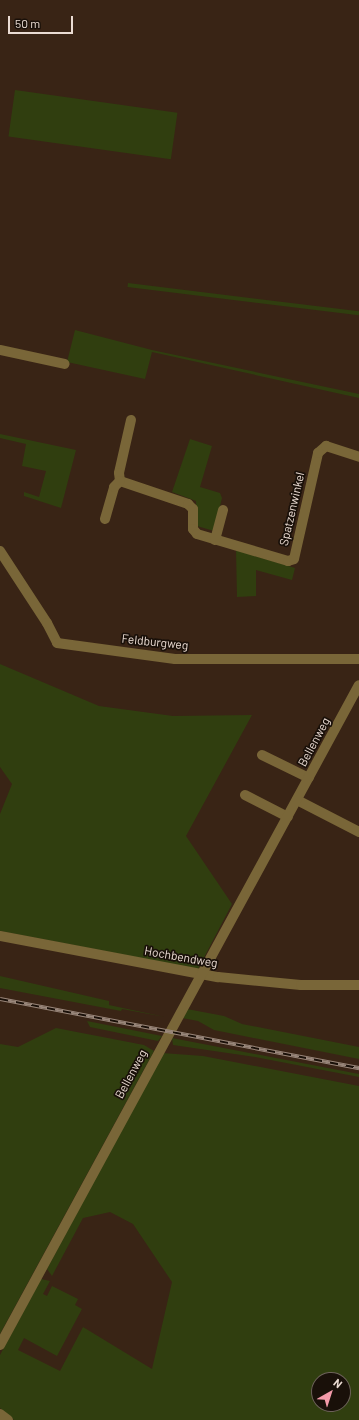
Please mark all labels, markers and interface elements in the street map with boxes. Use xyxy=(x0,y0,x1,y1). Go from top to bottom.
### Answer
scale bar xyxy=(10,8,75,34)
text: 50 m xyxy=(15,16,40,30)
street label: Spatzenwinkel xyxy=(277,471,307,547)
street label: Feldburgweg xyxy=(121,631,189,653)
street label: Bellenweg xyxy=(295,715,333,769)
street label: Hochbendweg xyxy=(143,943,219,971)
street label: Bellenweg xyxy=(112,1047,150,1101)
north arrow xyxy=(311,1372,351,1412)
text: N xyxy=(331,1376,345,1390)

